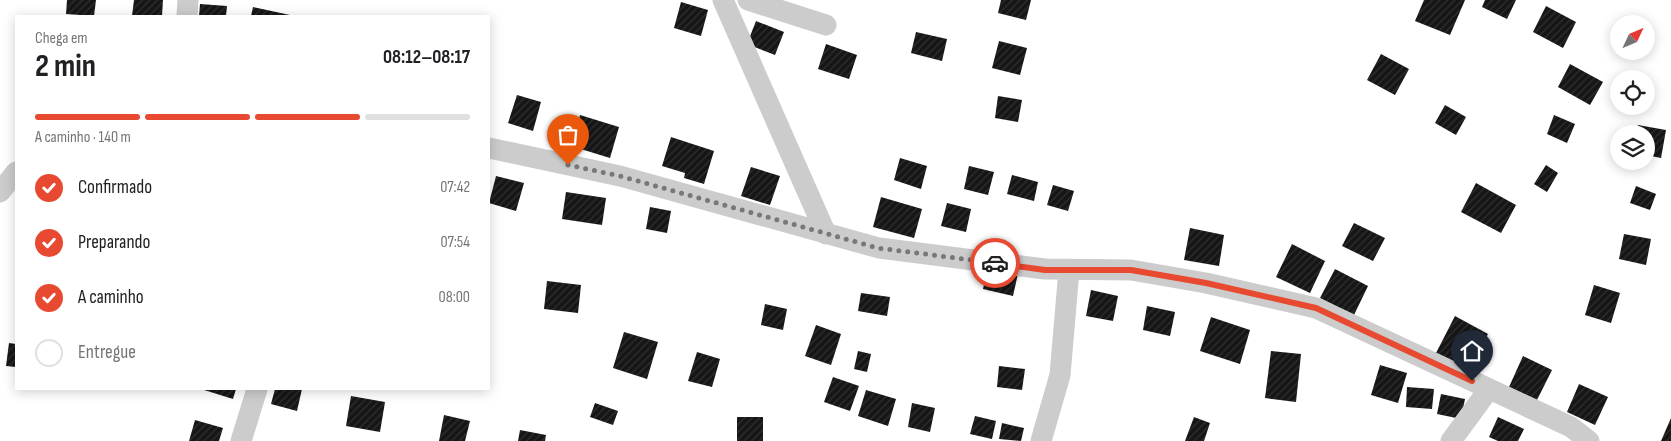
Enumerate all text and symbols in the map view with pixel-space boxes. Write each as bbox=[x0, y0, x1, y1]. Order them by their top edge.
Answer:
north arrow bbox=[1610, 15, 1655, 60]
map controls bbox=[1610, 15, 1655, 170]
text: Chega em bbox=[35, 29, 88, 48]
text: 08:12–08:17 bbox=[383, 46, 470, 69]
text: 2 min bbox=[35, 47, 96, 86]
button: locate bbox=[1610, 70, 1655, 115]
pin bbox=[547, 114, 589, 165]
icon: bag bbox=[554, 121, 582, 149]
button: layers bbox=[1610, 125, 1655, 170]
text: A caminho · 140 m bbox=[35, 128, 131, 147]
icon: check bbox=[35, 174, 63, 202]
text: Confirmado bbox=[78, 176, 152, 199]
text: 07:42 bbox=[440, 178, 470, 197]
icon: check bbox=[35, 229, 63, 257]
text: Preparando bbox=[78, 231, 150, 254]
text: 07:54 bbox=[440, 233, 470, 252]
courier bbox=[970, 238, 1020, 288]
icon: car bbox=[981, 249, 1009, 277]
icon: check bbox=[35, 284, 63, 312]
text: A caminho bbox=[78, 286, 144, 309]
text: 08:00 bbox=[439, 288, 470, 307]
pin bbox=[1451, 330, 1493, 381]
icon: home bbox=[1458, 337, 1486, 365]
text: Entregue bbox=[78, 341, 136, 364]

